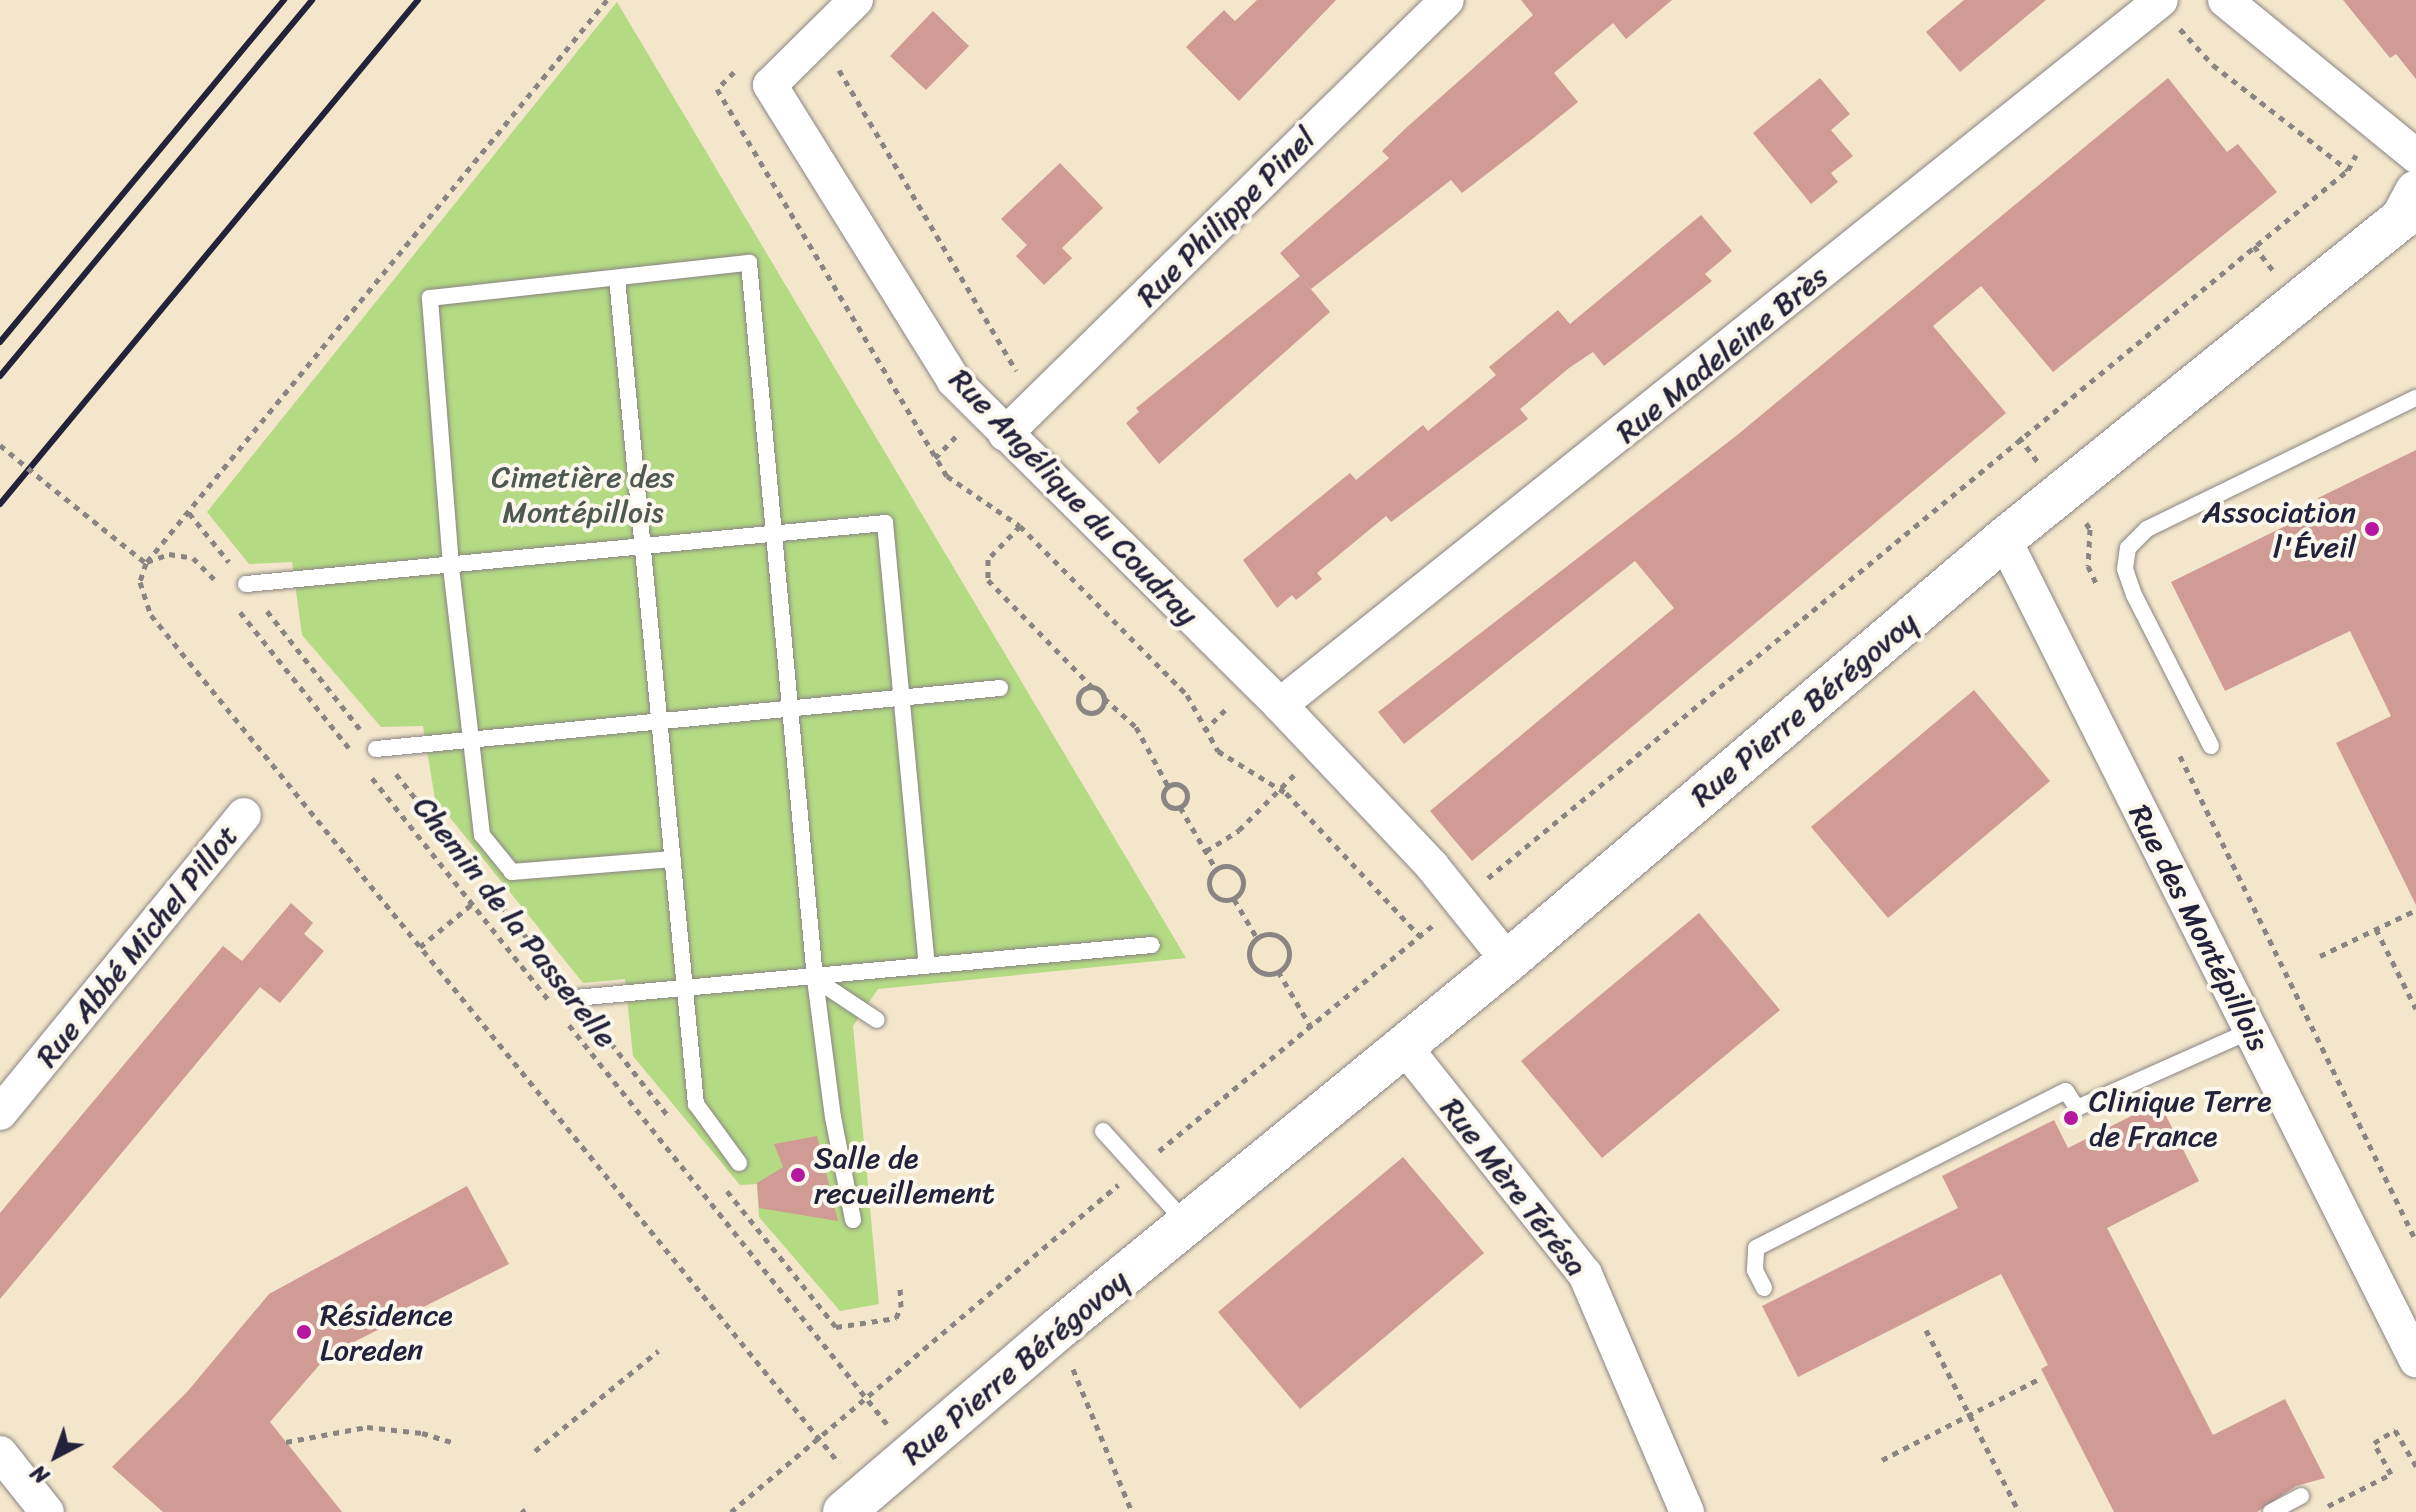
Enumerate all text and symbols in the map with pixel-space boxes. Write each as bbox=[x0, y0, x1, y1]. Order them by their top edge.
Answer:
street label: Rue Philippe Pinel bbox=[1129, 120, 1323, 314]
street label: Rue Madeleine Brès bbox=[1610, 258, 1834, 450]
street label: Rue Angélique du Coudray bbox=[942, 361, 1206, 633]
park label: Cimetière des Montépillois bbox=[492, 459, 674, 530]
place label: Association l'Éveil bbox=[2202, 494, 2356, 564]
marker: Association l'Éveil bbox=[2363, 520, 2381, 538]
street label: Rue Pierre Bérégovoy bbox=[1684, 604, 1924, 814]
street label: Chemin de la Passerelle bbox=[405, 788, 625, 1056]
street label: Rue des Montépillois bbox=[2121, 799, 2277, 1057]
street label: Rue Abbé Michel Pillot bbox=[29, 818, 245, 1074]
place label: Clinique Terre de France bbox=[2089, 1083, 2272, 1154]
street label: Rue Mère Térésa bbox=[1432, 1090, 1596, 1284]
marker: Clinique Terre de France bbox=[2060, 1107, 2082, 1129]
place label: Salle de recueillement bbox=[814, 1140, 995, 1210]
marker: Salle de recueillement bbox=[789, 1166, 807, 1184]
street label: Rue Pierre Bérégovoy bbox=[895, 1262, 1135, 1472]
place label: Résidence Loreden bbox=[320, 1297, 453, 1368]
marker: Résidence Loreden bbox=[295, 1323, 313, 1341]
north arrow bbox=[16, 1416, 96, 1496]
text: N bbox=[21, 1455, 58, 1494]

